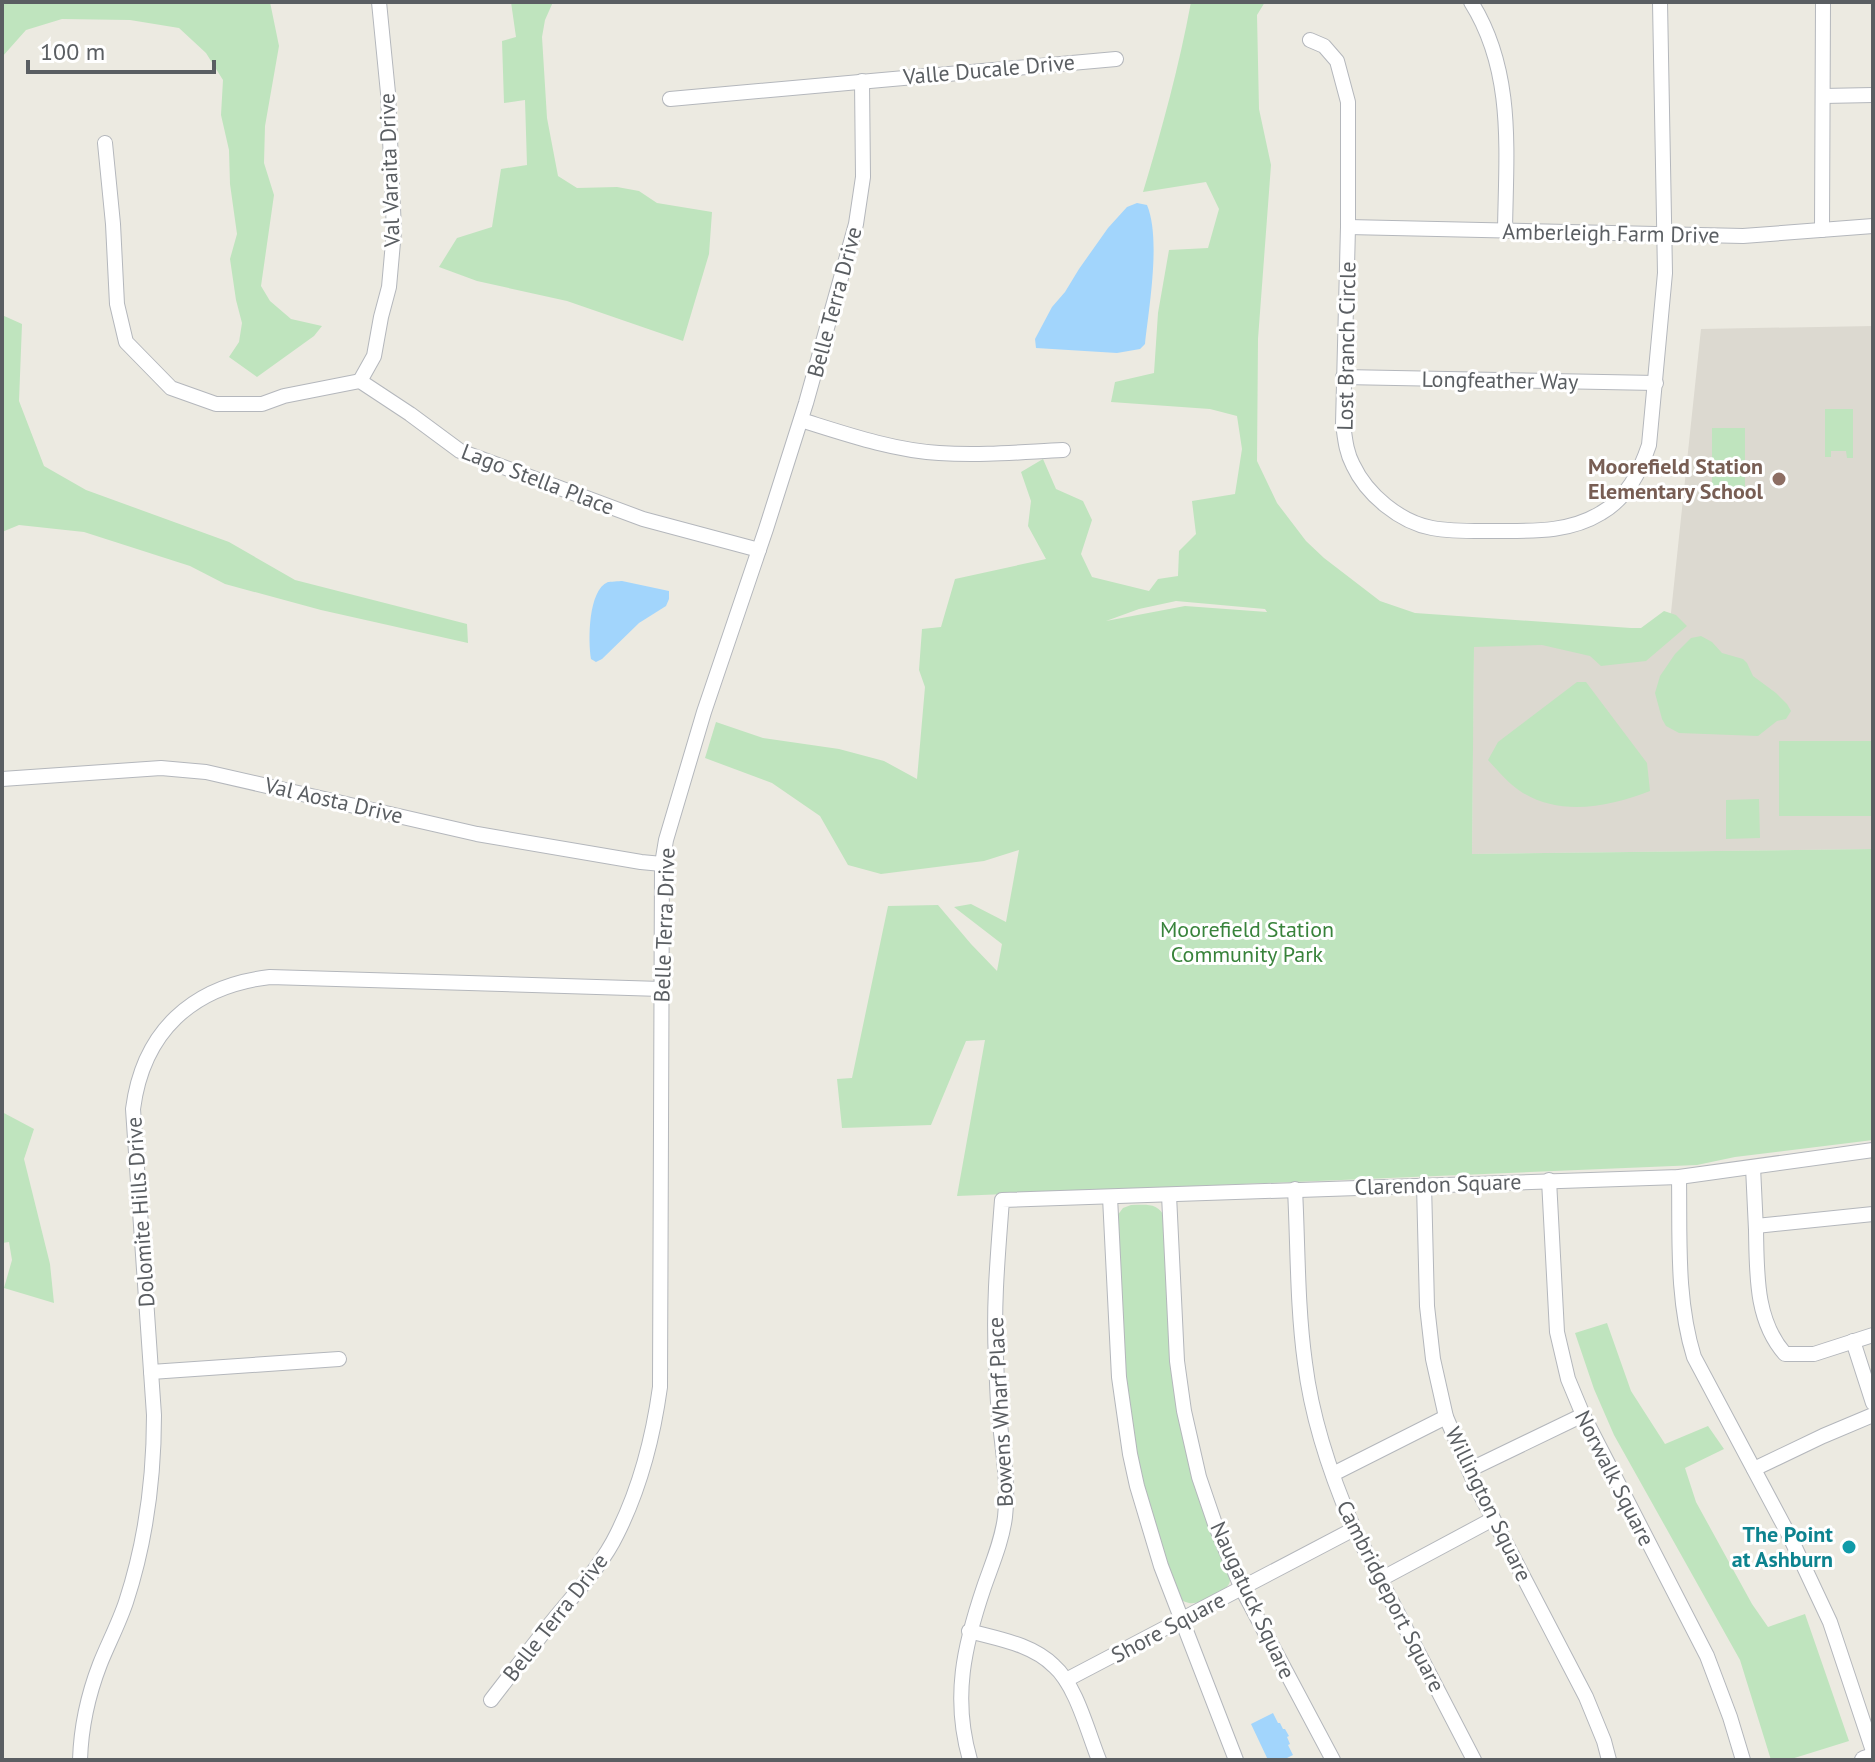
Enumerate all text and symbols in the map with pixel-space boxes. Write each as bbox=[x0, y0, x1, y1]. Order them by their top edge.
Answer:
scale bar bbox=[28, 24, 214, 74]
text: 100 m bbox=[40, 36, 105, 67]
street label: Valle Ducale Drive bbox=[901, 48, 1076, 91]
street label: Val Varaita Drive bbox=[372, 93, 406, 248]
street label: Amberleigh Farm Drive bbox=[1502, 217, 1720, 249]
street label: Belle Terra Drive bbox=[800, 224, 868, 380]
street label: Lost Branch Circle bbox=[1331, 261, 1361, 431]
street label: Longfeather Way bbox=[1421, 365, 1579, 395]
street label: Lago Stella Place bbox=[458, 437, 618, 521]
place label: Moorefield Station Elementary School bbox=[1588, 452, 1764, 505]
marker: Moorefield Station Elementary School bbox=[1770, 470, 1788, 488]
street label: Val Aosta Drive bbox=[261, 770, 406, 830]
street label: Belle Terra Drive bbox=[647, 847, 681, 1003]
park label: Moorefield Station Community Park bbox=[1160, 915, 1334, 968]
street label: Dolomite Hills Drive bbox=[119, 1116, 161, 1308]
street label: Clarendon Square bbox=[1354, 1167, 1522, 1201]
street label: Bowens Wharf Place bbox=[981, 1316, 1019, 1508]
street label: Norwalk Square bbox=[1569, 1406, 1661, 1550]
street label: Willington Square bbox=[1439, 1422, 1539, 1586]
street label: Cambridgeport Square bbox=[1331, 1496, 1451, 1696]
street label: Naugatuck Square bbox=[1204, 1517, 1302, 1683]
place label: The Point at Ashburn bbox=[1732, 1520, 1833, 1573]
marker: The Point at Ashburn bbox=[1840, 1538, 1858, 1556]
street label: Belle Terra Drive bbox=[496, 1547, 614, 1687]
street label: Shore Square bbox=[1106, 1585, 1230, 1669]

